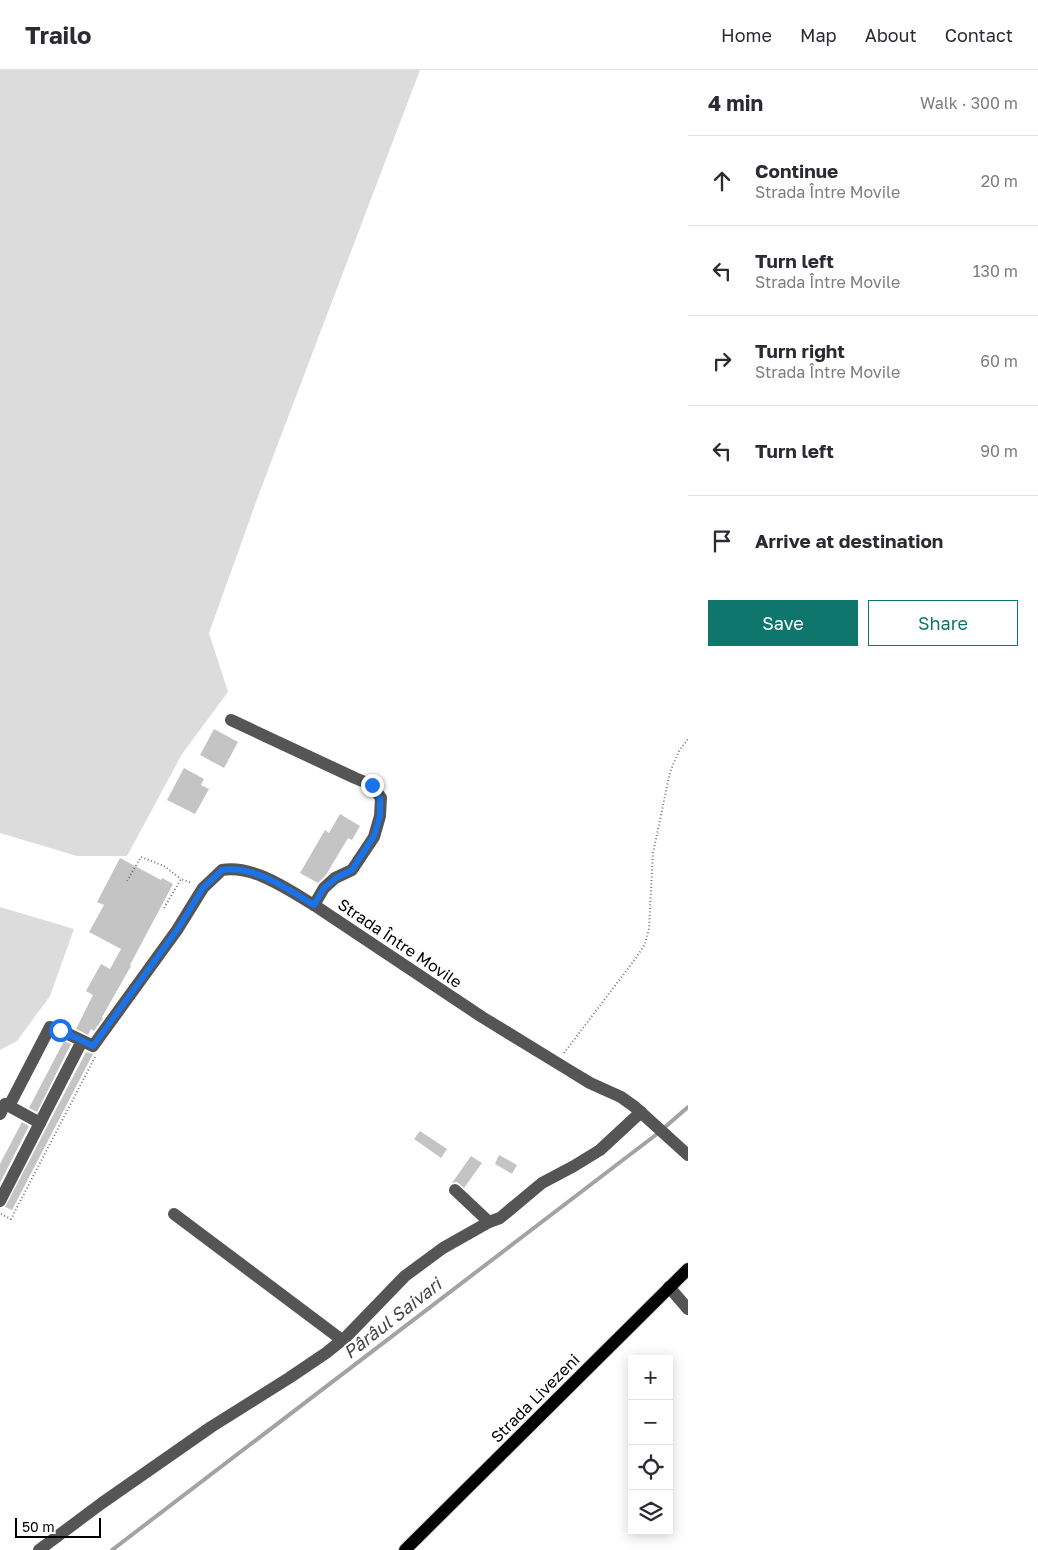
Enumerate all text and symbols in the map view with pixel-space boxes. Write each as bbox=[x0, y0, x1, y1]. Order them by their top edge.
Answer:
text: Trailo bbox=[25, 20, 91, 49]
text: Home bbox=[721, 24, 772, 46]
text: Map bbox=[800, 24, 837, 46]
text: About bbox=[865, 24, 917, 46]
text: Contact bbox=[945, 24, 1013, 46]
text: 4 min bbox=[708, 90, 763, 116]
text: Walk · 300 m bbox=[920, 93, 1018, 113]
text: Continue bbox=[755, 159, 838, 182]
icon: ahead bbox=[708, 167, 736, 195]
text: 20 m bbox=[981, 171, 1018, 191]
text: Strada Între Movile bbox=[755, 182, 900, 202]
text: Turn left bbox=[755, 249, 834, 272]
icon: left bbox=[708, 257, 736, 285]
text: 130 m bbox=[973, 261, 1018, 281]
text: Strada Între Movile bbox=[755, 272, 900, 292]
text: Turn right bbox=[755, 339, 845, 362]
icon: right bbox=[708, 347, 736, 375]
text: 60 m bbox=[980, 351, 1018, 371]
text: Strada Între Movile bbox=[755, 362, 900, 382]
icon: left bbox=[708, 437, 736, 465]
text: Turn left bbox=[755, 439, 834, 462]
text: 90 m bbox=[980, 441, 1018, 461]
icon: arrive bbox=[708, 527, 736, 555]
text: Arrive at destination bbox=[755, 529, 943, 552]
button: Save bbox=[708, 600, 858, 646]
button: Share bbox=[868, 600, 1018, 646]
route end bbox=[361, 774, 384, 797]
street label: Strada Între Movile bbox=[334, 894, 466, 992]
route start bbox=[49, 1019, 72, 1042]
water label: Pârâul Saivari bbox=[339, 1272, 447, 1363]
street label: Strada Livezeni bbox=[486, 1349, 584, 1447]
map controls bbox=[628, 1355, 673, 1535]
button: + bbox=[628, 1355, 673, 1400]
button: − bbox=[628, 1400, 673, 1445]
button: locate bbox=[628, 1445, 673, 1490]
button: layers bbox=[628, 1490, 673, 1535]
scale bar bbox=[15, 1515, 101, 1538]
text: 50 m bbox=[22, 1518, 55, 1535]

